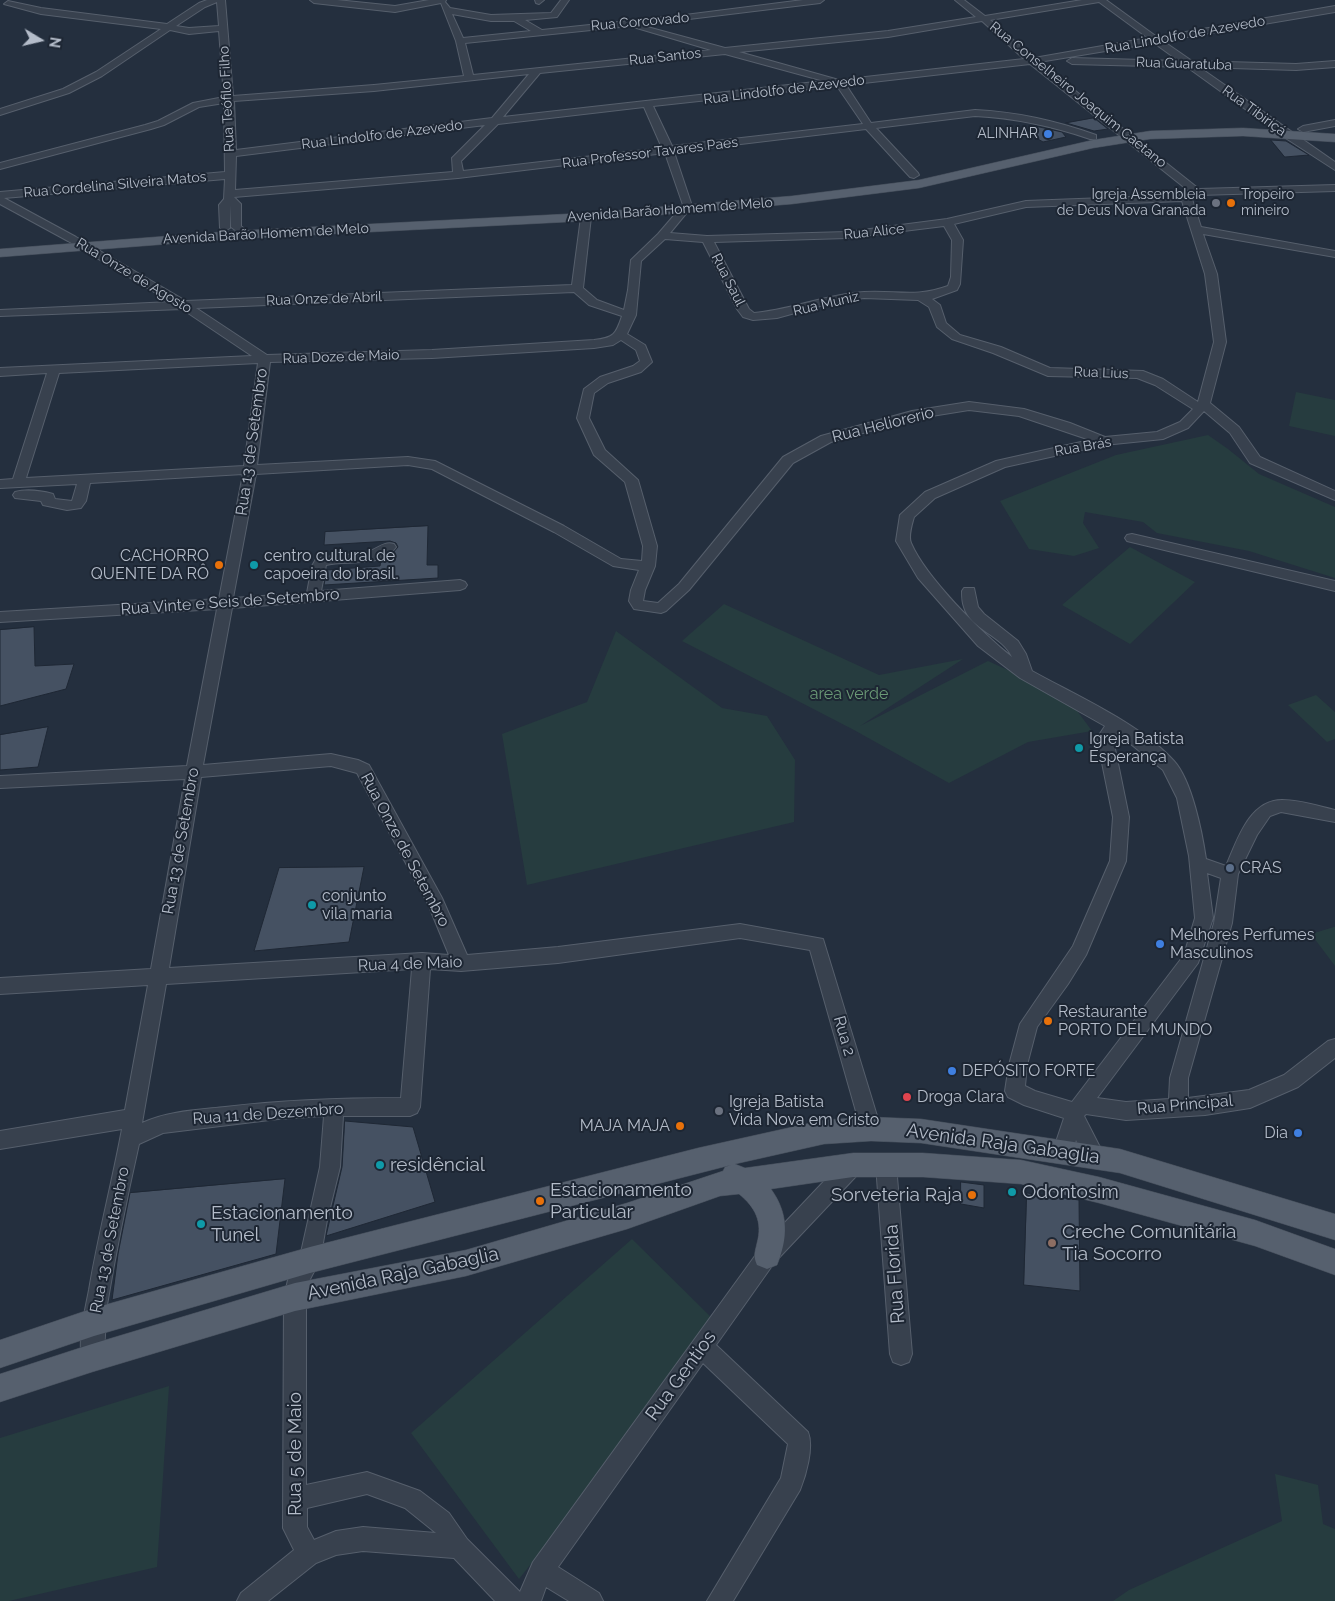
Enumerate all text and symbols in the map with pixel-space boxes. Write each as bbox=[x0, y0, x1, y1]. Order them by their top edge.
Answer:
street label: Rua Corcovado bbox=[590, 9, 690, 35]
street label: Rua Lindolfo de Azevedo bbox=[1104, 13, 1266, 57]
north arrow bbox=[15, 15, 65, 65]
street label: Rua Conselheiro Joaquim Caetano bbox=[986, 18, 1170, 172]
text: N bbox=[46, 36, 64, 49]
street label: Rua Teófilo Filho bbox=[216, 45, 238, 153]
street label: Rua Santos bbox=[628, 45, 702, 69]
street label: Rua Guaratuba bbox=[1136, 54, 1232, 74]
street label: Rua Lindolfo de Azevedo bbox=[702, 72, 866, 108]
street label: Rua Tibiriçá bbox=[1219, 82, 1289, 140]
street label: Rua Lindolfo de Azevedo bbox=[300, 117, 464, 153]
place label: ALINHAR bbox=[977, 126, 1038, 142]
marker: ALINHAR bbox=[1042, 128, 1054, 140]
street label: Rua Professor Tavares Paes bbox=[561, 134, 739, 172]
street label: Rua Cordelina Silveira Matos bbox=[23, 169, 207, 201]
place label: Igreja Assembleia de Deus Nova Granada bbox=[1057, 187, 1206, 220]
place label: Tropeiro mineiro bbox=[1241, 187, 1294, 220]
street label: Avenida Barão Homem de Melo bbox=[567, 194, 773, 226]
marker: Igreja Assembleia de Deus Nova Granada bbox=[1210, 197, 1222, 209]
marker: Tropeiro mineiro bbox=[1225, 197, 1237, 209]
street label: Avenida Barão Homem de Melo bbox=[163, 220, 369, 248]
street label: Rua Alice bbox=[843, 220, 905, 244]
street label: Rua Onze de Agosto bbox=[73, 235, 195, 317]
street label: Rua Saul bbox=[708, 251, 748, 309]
street label: Rua Muniz bbox=[791, 288, 861, 320]
street label: Rua Onze de Abril bbox=[266, 289, 382, 309]
street label: Rua Doze de Maio bbox=[282, 347, 400, 367]
street label: Rua Lius bbox=[1073, 364, 1129, 382]
street label: Rua 13 de Setembro bbox=[232, 367, 272, 517]
street label: Rua Heliorerio bbox=[830, 403, 936, 447]
street label: Rua Brás bbox=[1053, 434, 1113, 460]
place label: CACHORRO QUENTE DA RÔ bbox=[91, 546, 209, 584]
place label: centro cultural de capoeira do brasil. bbox=[264, 546, 398, 584]
marker: CACHORRO QUENTE DA RÔ bbox=[213, 559, 225, 571]
marker: centro cultural de capoeira do brasil. bbox=[248, 559, 260, 571]
street label: Rua Vinte e Seis de Setembro bbox=[120, 585, 340, 619]
park label: area verde bbox=[810, 684, 888, 704]
place label: Igreja Batista Esperança bbox=[1089, 729, 1184, 767]
marker: Igreja Batista Esperança bbox=[1073, 742, 1085, 754]
street label: Rua 13 de Setembro bbox=[159, 766, 203, 916]
street label: Rua Onze de Setembro bbox=[356, 770, 454, 930]
place label: CRAS bbox=[1240, 858, 1282, 878]
marker: CRAS bbox=[1224, 862, 1236, 874]
place label: conjunto vila maria bbox=[322, 886, 392, 924]
marker: conjunto vila maria bbox=[306, 899, 318, 911]
place label: Melhores Perfumes Masculinos bbox=[1170, 925, 1314, 963]
marker: Melhores Perfumes Masculinos bbox=[1154, 938, 1166, 950]
street label: Rua 4 de Maio bbox=[357, 953, 463, 975]
place label: Restaurante PORTO DEL MUNDO bbox=[1058, 1002, 1212, 1040]
street label: Rua 2 bbox=[829, 1014, 859, 1058]
marker: Restaurante PORTO DEL MUNDO bbox=[1042, 1015, 1054, 1027]
place label: DEPÓSITO FORTE bbox=[962, 1061, 1095, 1081]
marker: DEPÓSITO FORTE bbox=[946, 1065, 958, 1077]
place label: Droga Clara bbox=[917, 1087, 1004, 1107]
marker: Droga Clara bbox=[901, 1091, 913, 1103]
street label: Rua Principal bbox=[1136, 1091, 1234, 1119]
place label: Igreja Batista Vida Nova em Cristo bbox=[729, 1092, 879, 1130]
street label: Rua 11 de Dezembro bbox=[192, 1099, 344, 1129]
marker: Igreja Batista Vida Nova em Cristo bbox=[713, 1105, 725, 1117]
place label: MAJA MAJA bbox=[580, 1116, 670, 1136]
street label: Avenida Raja Gabaglia bbox=[905, 1119, 1101, 1169]
marker: MAJA MAJA bbox=[674, 1120, 686, 1132]
place label: Dia bbox=[1264, 1123, 1288, 1143]
marker: Dia bbox=[1292, 1127, 1304, 1139]
place label: residêncial bbox=[390, 1154, 485, 1176]
marker: residêncial bbox=[374, 1159, 386, 1171]
street label: Rua 13 de Setembro bbox=[86, 1165, 134, 1315]
place label: Estacionamento Particular bbox=[550, 1179, 692, 1223]
place label: Odontosim bbox=[1022, 1181, 1119, 1203]
place label: Sorveteria Raja bbox=[831, 1184, 962, 1206]
marker: Odontosim bbox=[1006, 1186, 1018, 1198]
marker: Sorveteria Raja bbox=[966, 1189, 978, 1201]
marker: Estacionamento Particular bbox=[534, 1195, 546, 1207]
place label: Estacionamento Tunel bbox=[211, 1202, 353, 1246]
marker: Estacionamento Tunel bbox=[195, 1218, 207, 1230]
place label: Creche Comunitária Tia Socorro bbox=[1062, 1221, 1236, 1265]
street label: Rua Florida bbox=[880, 1224, 910, 1324]
marker: Creche Comunitária Tia Socorro bbox=[1046, 1237, 1058, 1249]
street label: Avenida Raja Gabaglia bbox=[305, 1243, 501, 1305]
street label: Rua Gentios bbox=[641, 1327, 721, 1425]
street label: Rua 5 de Maio bbox=[284, 1392, 306, 1516]

